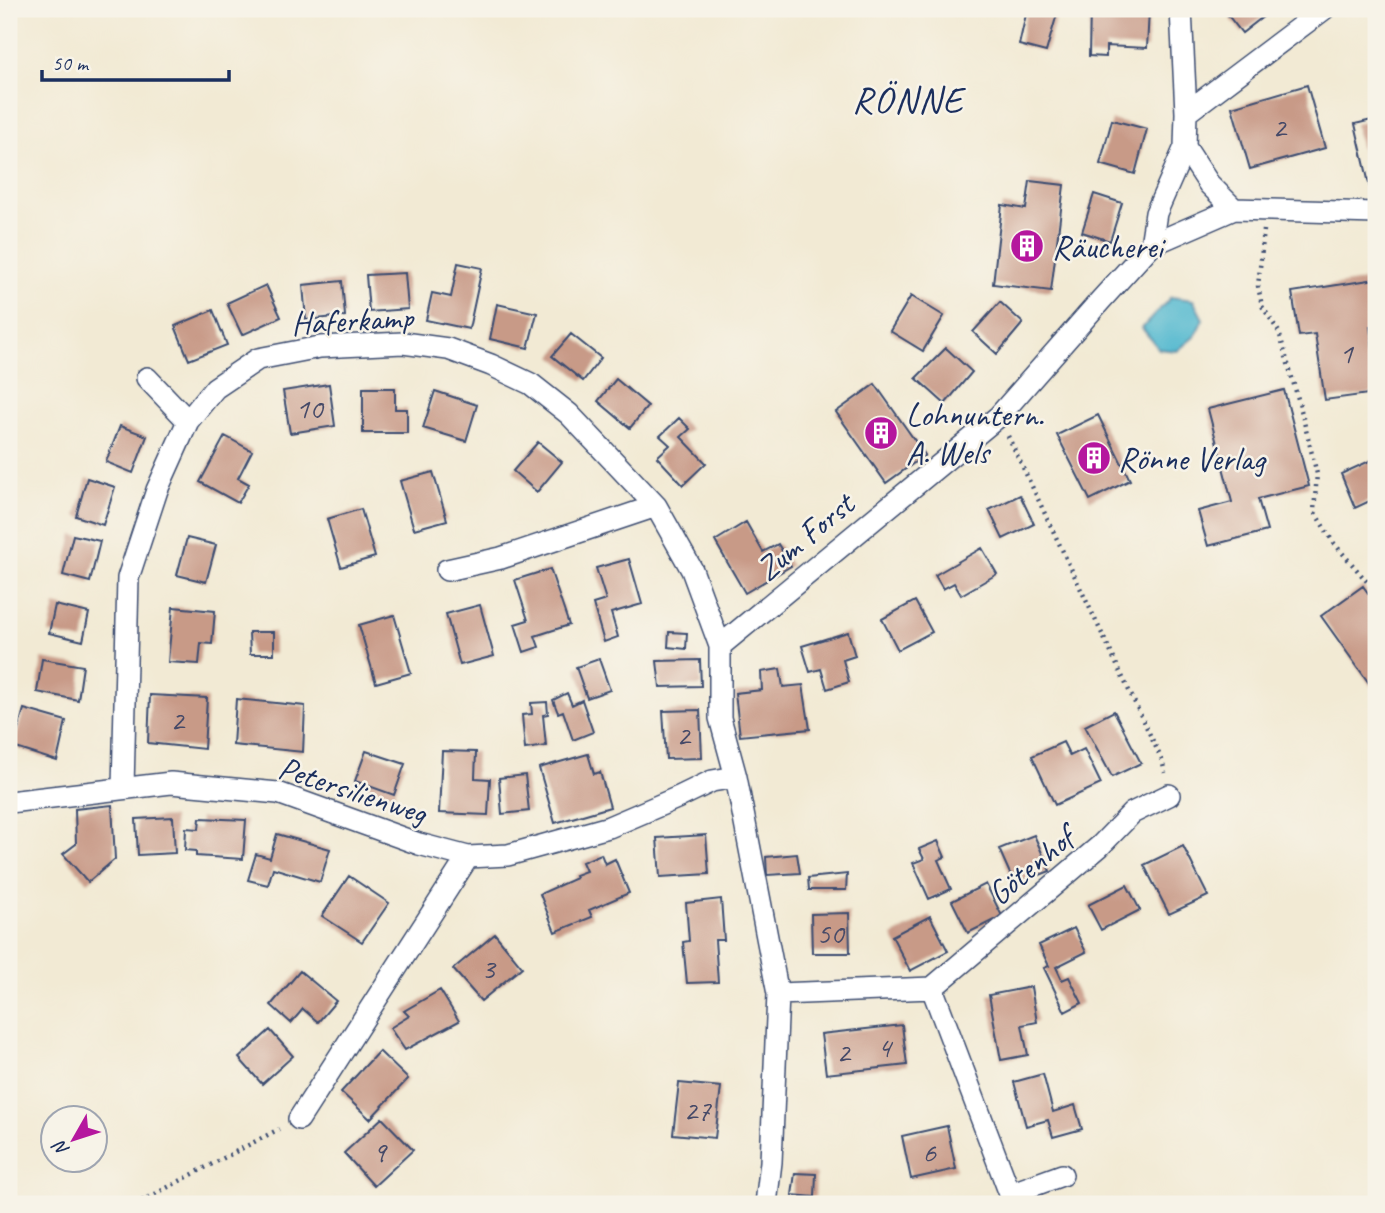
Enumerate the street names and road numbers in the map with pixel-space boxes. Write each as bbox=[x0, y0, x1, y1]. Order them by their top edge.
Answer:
street label: Haferkamp bbox=[290, 296, 416, 344]
street label: Zum Forst bbox=[747, 482, 865, 590]
street label: Petersilienweg bbox=[273, 746, 433, 834]
street label: Götenhof bbox=[979, 813, 1088, 914]

